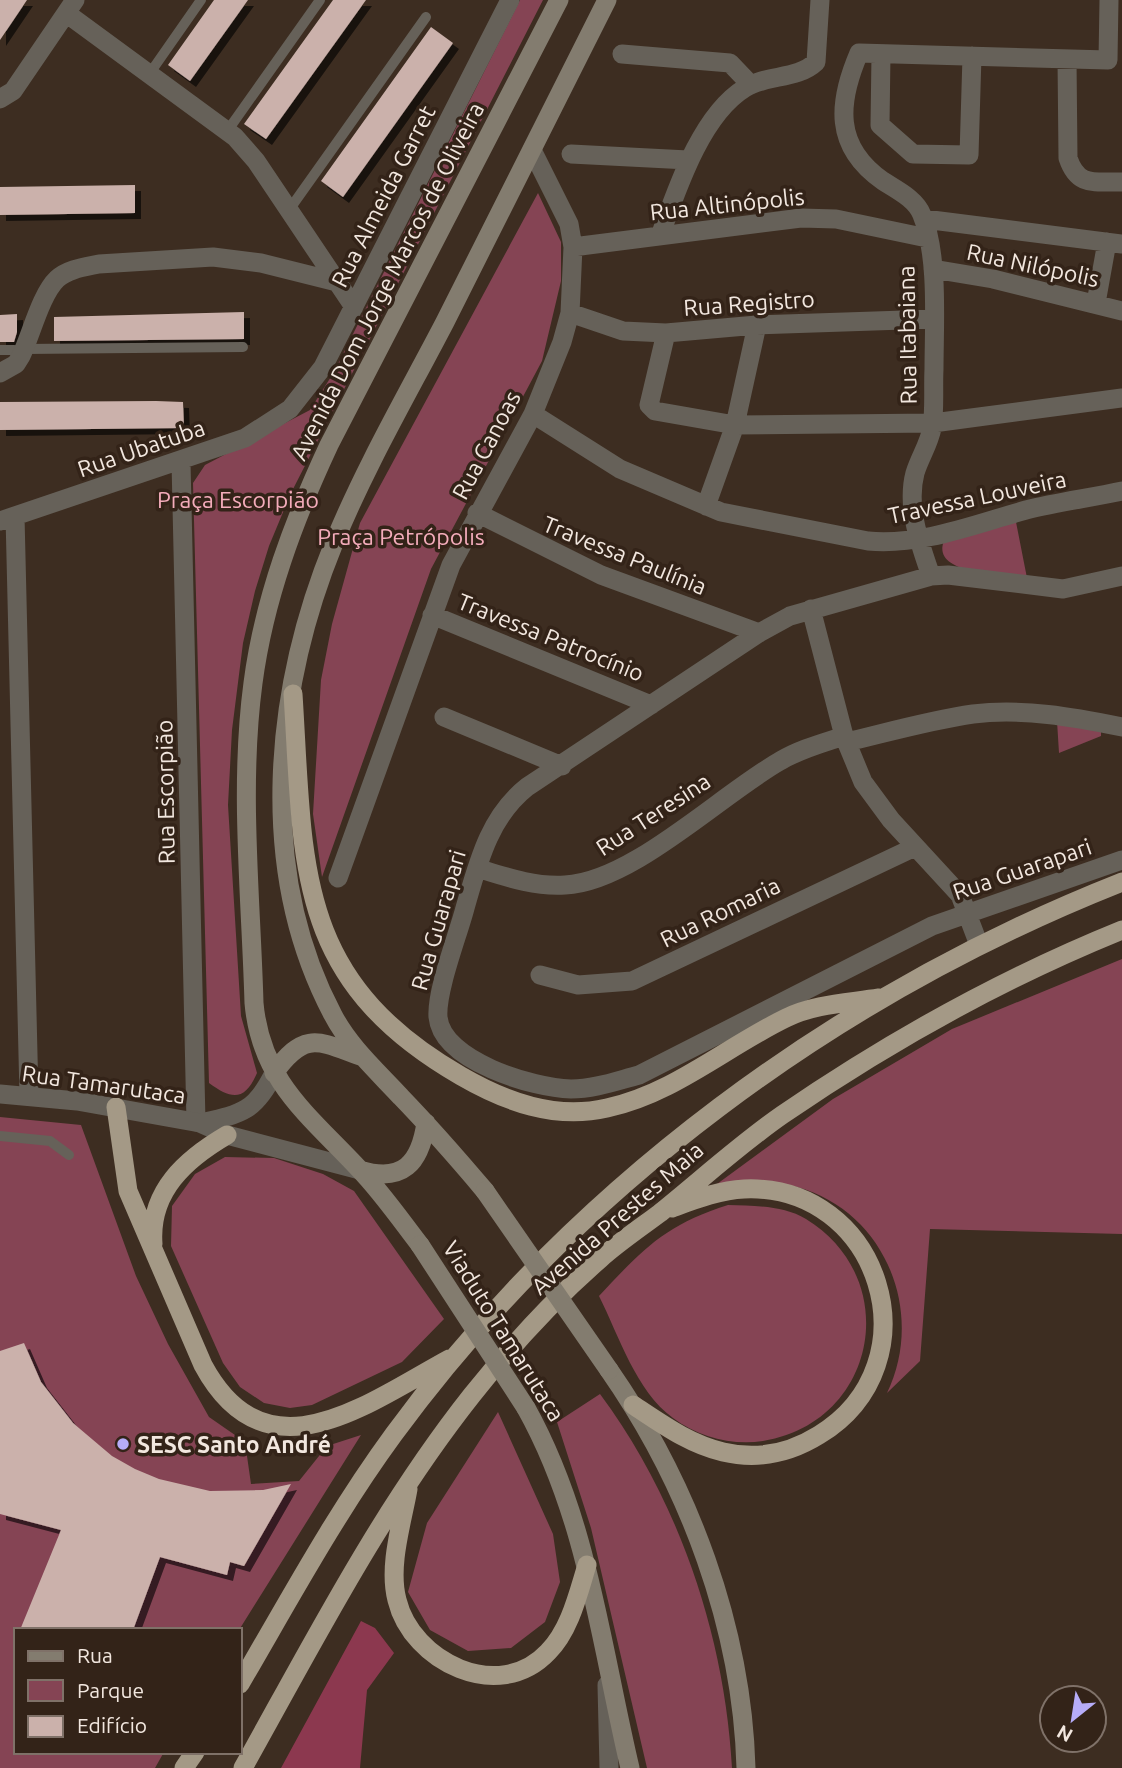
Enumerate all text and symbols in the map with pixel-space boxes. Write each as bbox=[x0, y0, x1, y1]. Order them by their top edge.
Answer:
street label: Avenida Dom Jorge Marcos de Oliveira bbox=[286, 98, 488, 464]
street label: Rua Almeida Garret bbox=[326, 101, 440, 291]
street label: Rua Altinópolis bbox=[648, 183, 806, 225]
street label: Rua Nilópolis bbox=[965, 239, 1101, 291]
street label: Rua Itabaiana bbox=[893, 265, 921, 405]
street label: Rua Registro bbox=[683, 286, 815, 320]
street label: Rua Canoas bbox=[447, 387, 525, 503]
street label: Rua Ubatuba bbox=[74, 415, 208, 481]
street label: Travessa Louveira bbox=[886, 466, 1068, 528]
park label: Praça Escorpião bbox=[157, 487, 319, 512]
street label: Travessa Paulínia bbox=[540, 511, 710, 599]
park label: Praça Petrópolis bbox=[317, 524, 485, 549]
street label: Travessa Patrocínio bbox=[454, 588, 648, 686]
street label: Rua Escorpião bbox=[151, 720, 179, 864]
street label: Rua Teresina bbox=[591, 768, 715, 860]
street label: Rua Guarapari bbox=[949, 834, 1095, 904]
street label: Rua Guarapari bbox=[406, 847, 470, 993]
street label: Rua Romaria bbox=[656, 872, 784, 952]
street label: Rua Tamarutaca bbox=[21, 1060, 187, 1108]
street label: Avenida Prestes Maia bbox=[526, 1137, 708, 1299]
street label: Viaduto Tamarutaca bbox=[438, 1236, 570, 1426]
place label: SESC Santo André bbox=[137, 1432, 331, 1457]
marker: SESC Santo André bbox=[115, 1436, 131, 1452]
legend bbox=[14, 1628, 242, 1754]
text: Rua bbox=[77, 1643, 113, 1667]
text: Parque bbox=[77, 1678, 144, 1702]
north arrow bbox=[1038, 1684, 1108, 1754]
text: Edifício bbox=[77, 1713, 147, 1737]
text: N bbox=[1053, 1721, 1076, 1747]

